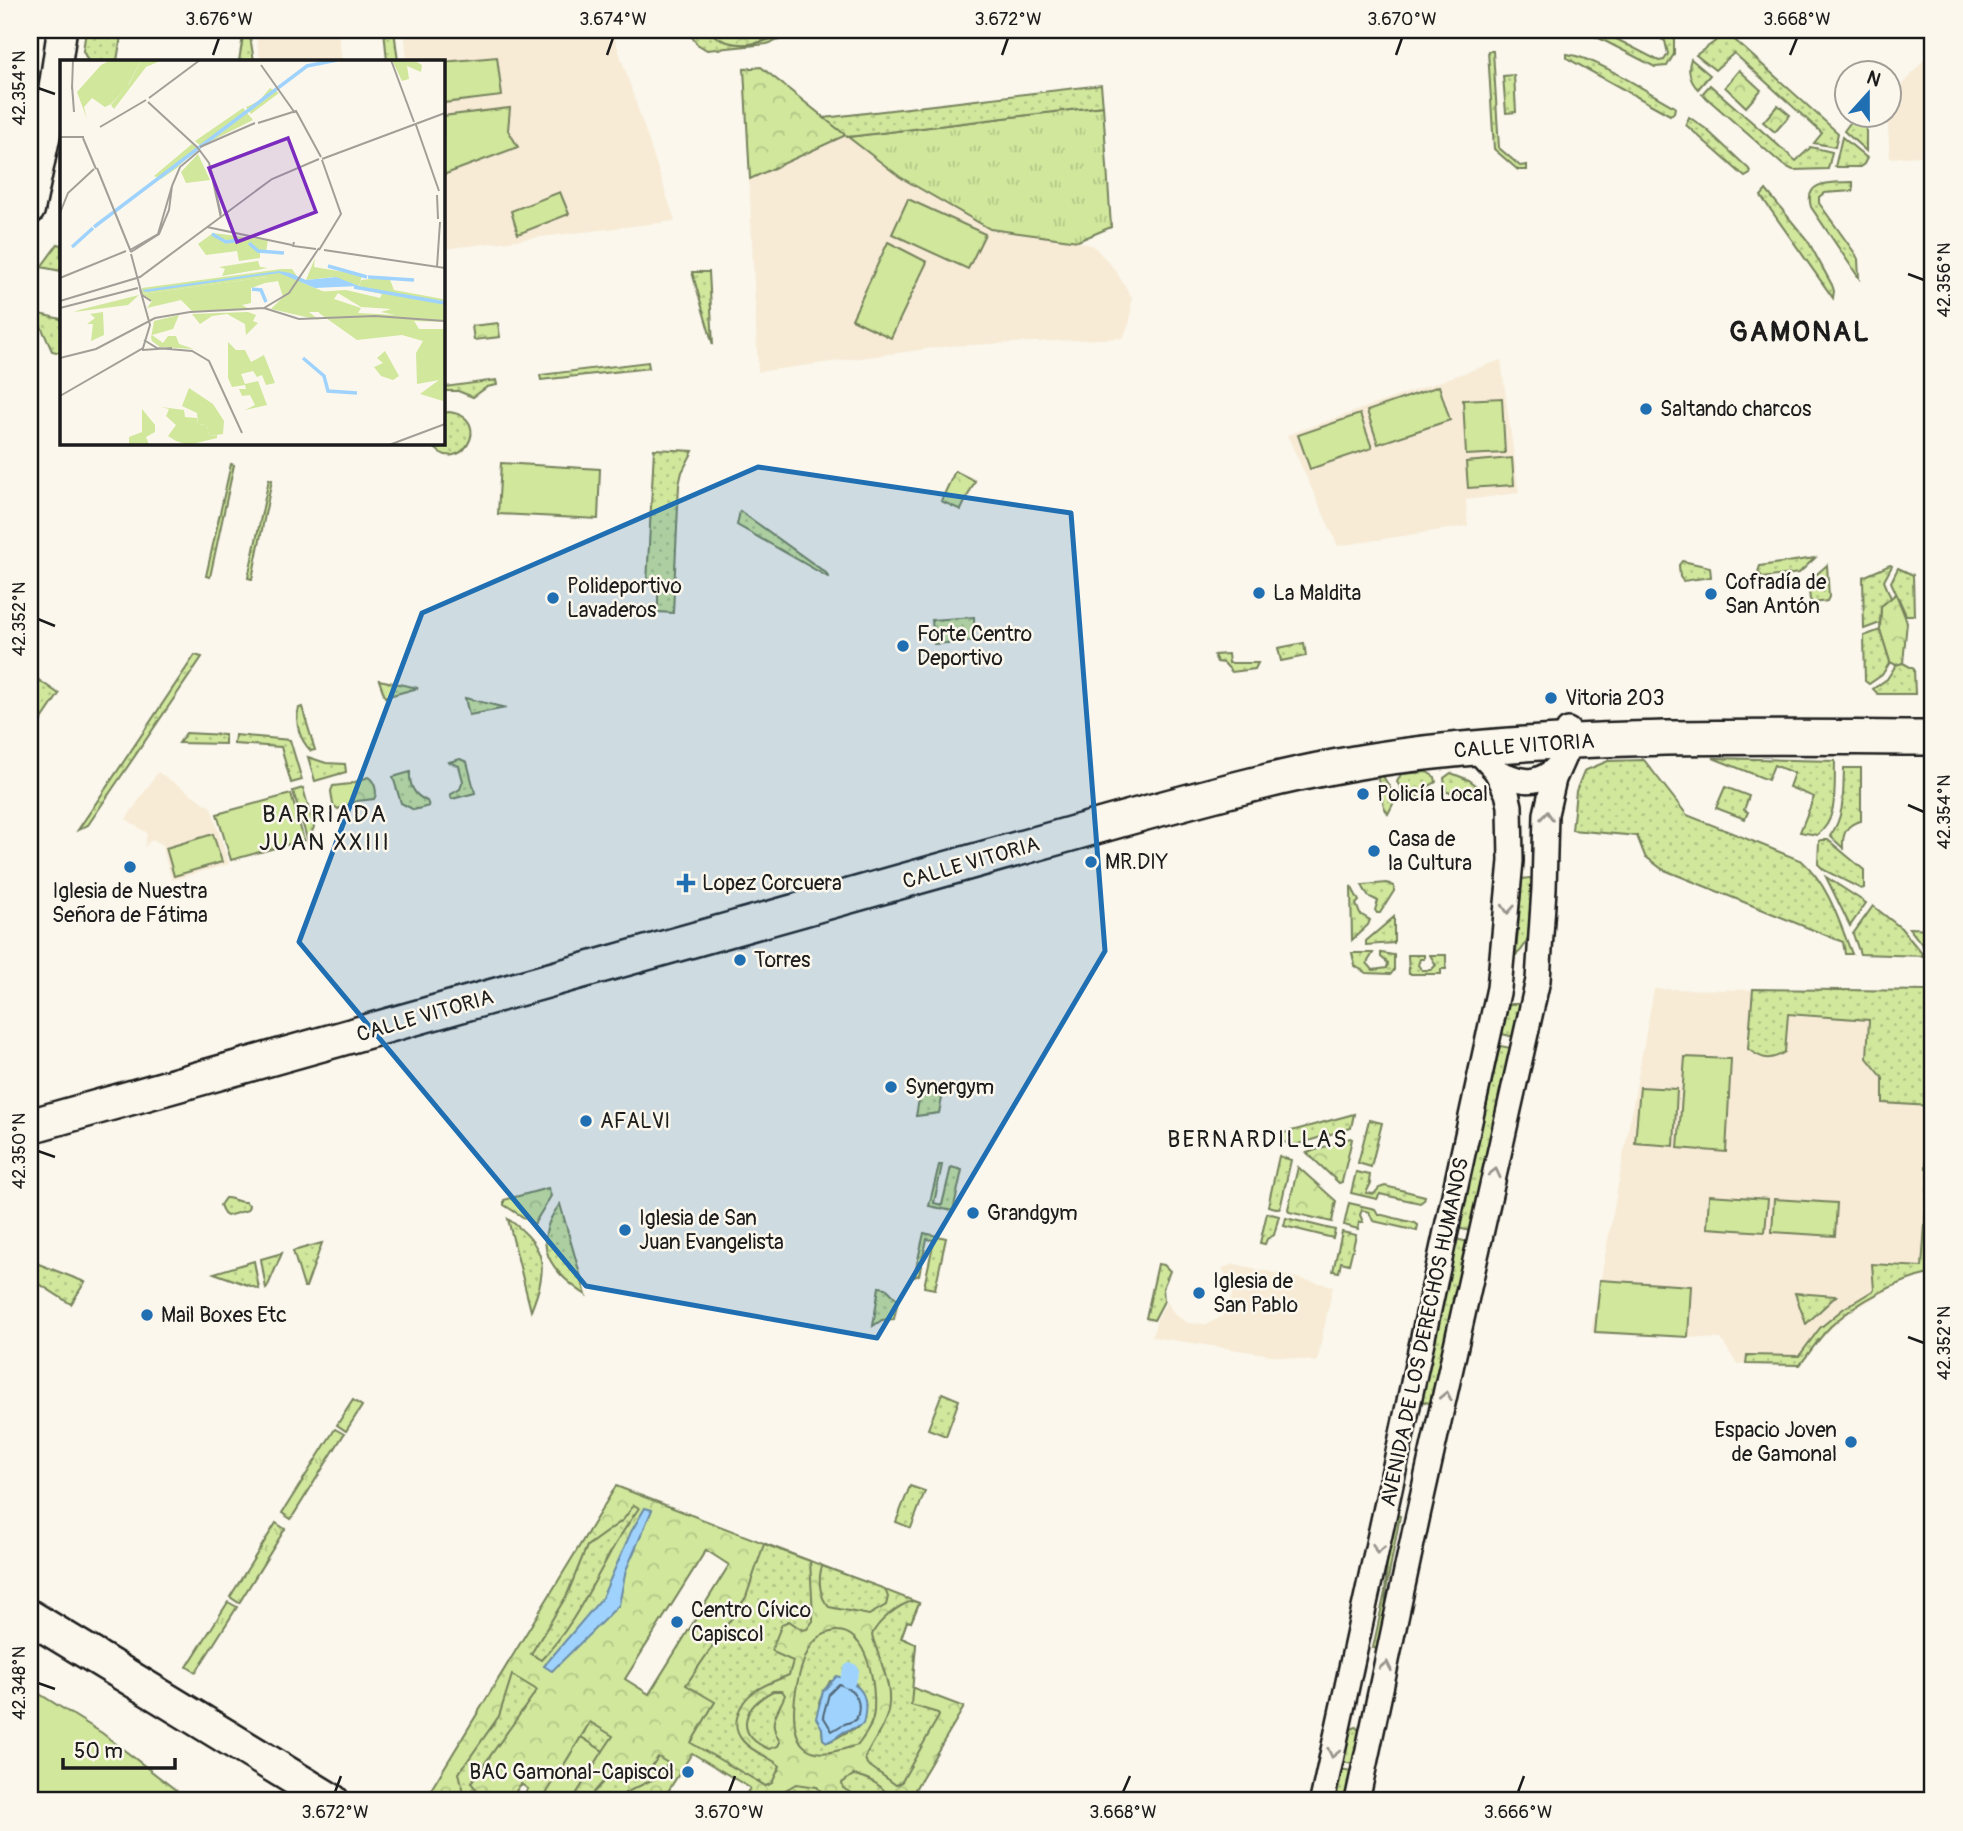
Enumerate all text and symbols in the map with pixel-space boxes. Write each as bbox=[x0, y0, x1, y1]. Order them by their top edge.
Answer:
text: 3.676°W bbox=[185, 8, 253, 31]
text: 3.674°W bbox=[579, 8, 647, 31]
text: 3.672°W bbox=[974, 8, 1042, 31]
text: 3.670°W bbox=[1367, 8, 1437, 31]
text: 3.668°W bbox=[1763, 8, 1831, 31]
text: 42.354°N bbox=[8, 51, 31, 125]
inset map bbox=[60, 60, 444, 444]
north arrow bbox=[1834, 60, 1904, 130]
text: N bbox=[1863, 66, 1884, 93]
text: 42.356°N bbox=[1933, 243, 1956, 317]
district label: GAMONAL bbox=[1729, 315, 1871, 350]
place label: Saltando charcos bbox=[1660, 396, 1812, 423]
marker: Saltando charcos bbox=[1638, 401, 1654, 417]
place label: Cofradía de San Antón bbox=[1725, 569, 1827, 620]
place label: Polideportivo Lavaderos bbox=[567, 573, 682, 624]
place label: La Maldita bbox=[1273, 580, 1361, 607]
text: 42.352°N bbox=[8, 582, 31, 656]
marker: La Maldita bbox=[1251, 585, 1267, 601]
marker: Cofradía de San Antón bbox=[1703, 586, 1719, 602]
marker: Polideportivo Lavaderos bbox=[545, 590, 561, 606]
place label: Forte Centro Deportivo bbox=[917, 621, 1032, 672]
marker: Forte Centro Deportivo bbox=[895, 638, 911, 654]
place label: Vitoria 203 bbox=[1565, 685, 1664, 712]
marker: Vitoria 203 bbox=[1543, 690, 1559, 706]
street label: CALLE VITORIA bbox=[1453, 728, 1595, 764]
text: 42.354°N bbox=[1933, 775, 1956, 849]
place label: Policía Local bbox=[1377, 781, 1488, 808]
marker: Policía Local bbox=[1355, 786, 1371, 802]
district label: BARRIADA JUAN XXIII bbox=[259, 800, 391, 857]
one-way arrow bbox=[1539, 810, 1554, 821]
place label: Casa de la Cultura bbox=[1388, 826, 1472, 877]
street label: CALLE VITORIA bbox=[900, 831, 1042, 895]
marker: Casa de la Cultura bbox=[1366, 843, 1382, 859]
place label: MR.DIY bbox=[1105, 849, 1168, 876]
marker: MR.DIY bbox=[1083, 854, 1099, 870]
marker: Iglesia de Nuestra Señora de Fátima bbox=[122, 859, 138, 875]
place label: Lopez Corcuera bbox=[702, 870, 842, 897]
marker: Lopez Corcuera bbox=[676, 873, 696, 893]
place label: Iglesia de Nuestra Señora de Fátima bbox=[52, 878, 208, 929]
one-way arrow bbox=[1501, 904, 1516, 915]
place label: Torres bbox=[754, 947, 811, 974]
marker: Torres bbox=[732, 952, 748, 968]
street label: CALLE VITORIA bbox=[354, 984, 496, 1048]
place label: Synergym bbox=[905, 1074, 994, 1101]
marker: Synergym bbox=[883, 1079, 899, 1095]
place label: AFALVI bbox=[600, 1108, 670, 1135]
text: 42.350°N bbox=[8, 1113, 31, 1189]
marker: AFALVI bbox=[578, 1113, 594, 1129]
district label: BERNARDILLAS bbox=[1167, 1125, 1349, 1154]
street label: AVENIDA DE LOS DERECHOS HUMANOS bbox=[1375, 1155, 1475, 1509]
one-way arrow bbox=[1487, 1168, 1501, 1180]
place label: Grandgym bbox=[987, 1200, 1078, 1227]
place label: Iglesia de San Juan Evangelista bbox=[639, 1205, 784, 1256]
marker: Grandgym bbox=[965, 1205, 981, 1221]
marker: Iglesia de San Juan Evangelista bbox=[617, 1222, 633, 1238]
place label: Iglesia de San Pablo bbox=[1213, 1268, 1298, 1319]
marker: Iglesia de San Pablo bbox=[1191, 1285, 1207, 1301]
place label: Mail Boxes Etc bbox=[161, 1302, 287, 1329]
text: 42.352°N bbox=[1933, 1306, 1956, 1380]
marker: Mail Boxes Etc bbox=[139, 1307, 155, 1323]
one-way arrow bbox=[1437, 1390, 1452, 1402]
place label: Espacio Joven de Gamonal bbox=[1714, 1417, 1837, 1468]
marker: Espacio Joven de Gamonal bbox=[1843, 1434, 1859, 1450]
one-way arrow bbox=[1372, 1543, 1387, 1555]
place label: Centro Cívico Capiscol bbox=[691, 1597, 811, 1648]
marker: Centro Cívico Capiscol bbox=[669, 1614, 685, 1630]
text: 42.348°N bbox=[8, 1646, 31, 1720]
one-way arrow bbox=[1377, 1660, 1392, 1672]
scale bar bbox=[63, 1726, 175, 1770]
text: 50 m bbox=[74, 1738, 123, 1765]
one-way arrow bbox=[1327, 1747, 1341, 1759]
place label: BAC Gamonal-Capiscol bbox=[469, 1759, 674, 1786]
marker: BAC Gamonal-Capiscol bbox=[680, 1764, 696, 1780]
text: 3.672°W bbox=[301, 1801, 369, 1824]
text: 3.670°W bbox=[694, 1801, 764, 1824]
text: 3.668°W bbox=[1089, 1801, 1157, 1824]
text: 3.666°W bbox=[1484, 1801, 1552, 1824]

